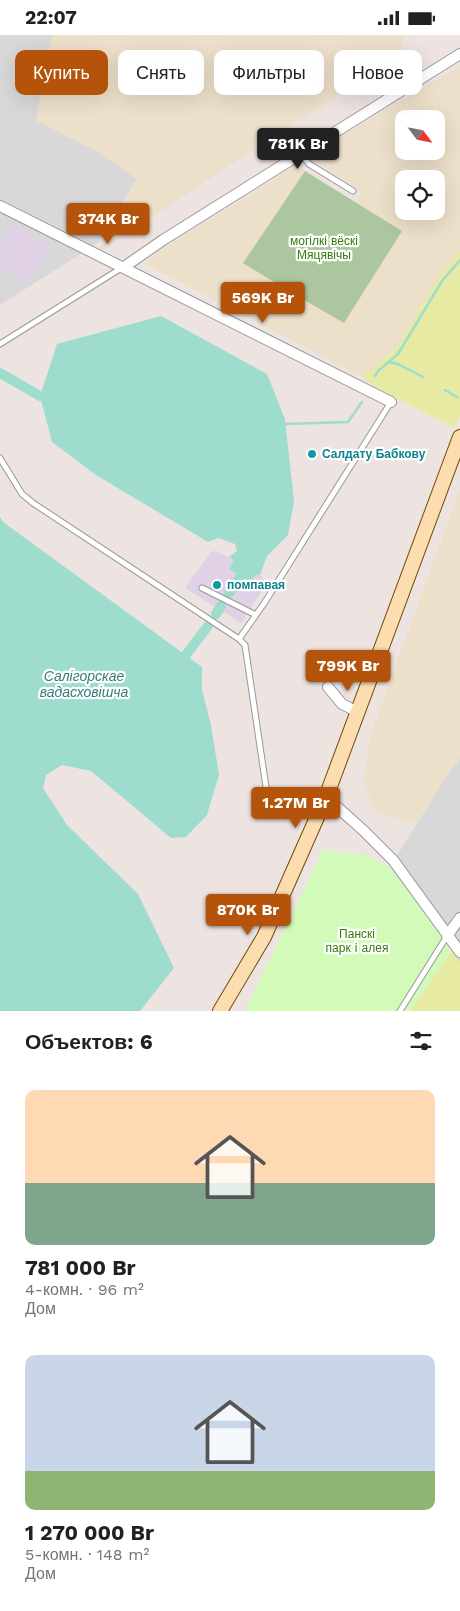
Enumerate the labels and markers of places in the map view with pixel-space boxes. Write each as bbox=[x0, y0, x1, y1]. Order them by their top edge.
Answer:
pin: 781K Br bbox=[252, 127, 344, 170]
pin: 374K Br bbox=[62, 203, 154, 245]
pin: 569K Br bbox=[217, 281, 309, 324]
place label: Салдату Бабкову bbox=[322, 447, 426, 461]
marker: Салдату Бабкову bbox=[306, 448, 318, 460]
place label: помпавая bbox=[227, 578, 285, 592]
marker: помпавая bbox=[211, 579, 223, 591]
pin: 799K Br bbox=[302, 649, 394, 692]
pin: 1.27M Br bbox=[244, 787, 348, 829]
pin: 870K Br bbox=[202, 893, 294, 936]

